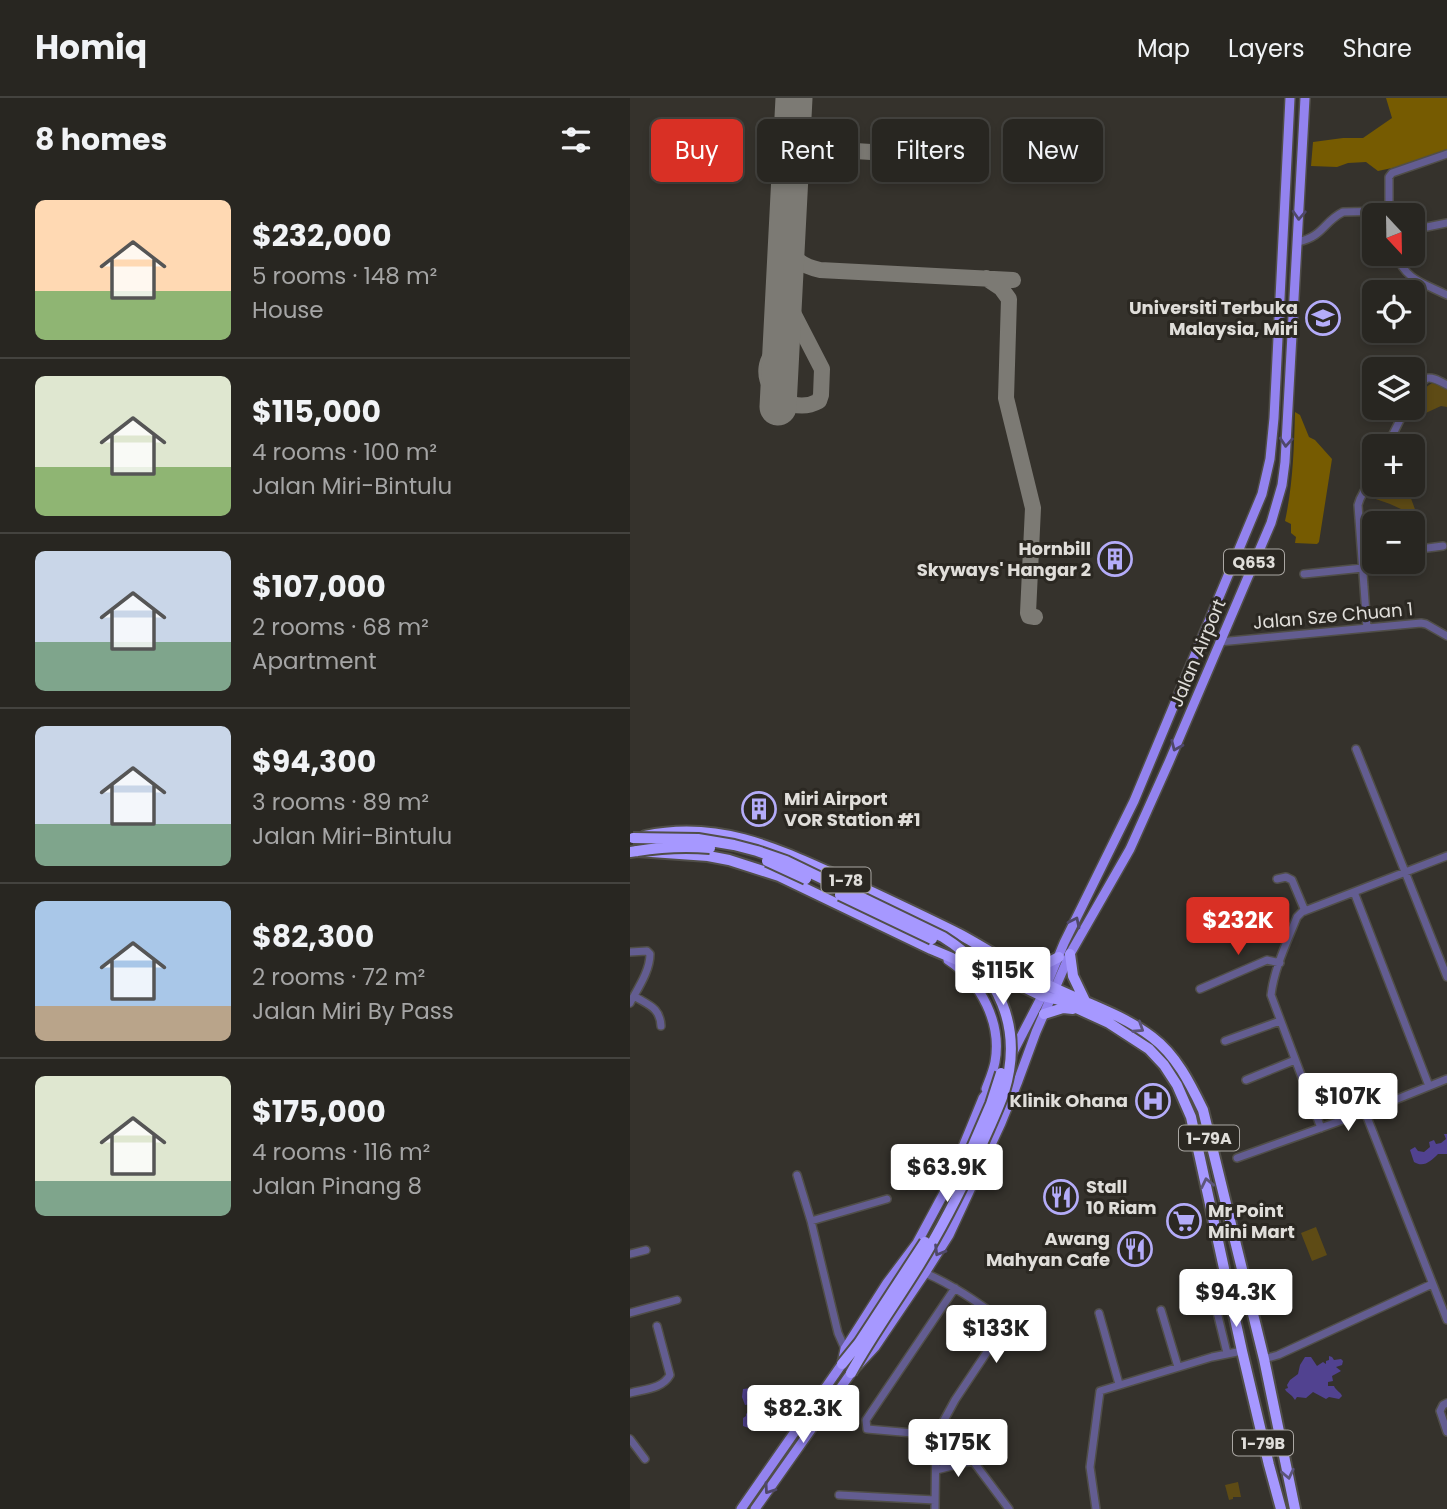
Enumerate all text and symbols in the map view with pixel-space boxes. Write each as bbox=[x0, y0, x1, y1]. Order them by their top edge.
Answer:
text: Homiq bbox=[35, 24, 147, 71]
text: Map bbox=[1137, 32, 1190, 65]
text: Layers bbox=[1228, 32, 1304, 65]
text: Share bbox=[1342, 32, 1412, 65]
text: 8 homes bbox=[35, 118, 167, 161]
chip: Buy bbox=[651, 119, 743, 182]
chip: Rent bbox=[757, 119, 858, 182]
chip: Filters bbox=[872, 119, 989, 182]
chip: New bbox=[1003, 119, 1103, 182]
icon: filters bbox=[557, 121, 595, 159]
north arrow bbox=[1362, 203, 1424, 266]
map controls bbox=[1362, 203, 1425, 574]
one-way arrow bbox=[1292, 210, 1307, 221]
text: $232,000 bbox=[252, 214, 391, 257]
icon: home bbox=[91, 228, 175, 312]
text: 5 rooms · 148 m² bbox=[252, 260, 437, 292]
button: locate bbox=[1362, 280, 1425, 343]
text: House bbox=[252, 294, 324, 326]
place label: Universiti Terbuka Malaysia, Miri bbox=[1129, 295, 1298, 341]
school or university icon: Universiti Terbuka Malaysia, Miri bbox=[1304, 299, 1342, 337]
button: layers bbox=[1362, 357, 1425, 420]
text: $115,000 bbox=[252, 390, 381, 433]
icon: home bbox=[91, 404, 175, 488]
button: + bbox=[1362, 434, 1425, 497]
text: 4 rooms · 100 m² bbox=[252, 436, 437, 468]
one-way arrow bbox=[1279, 437, 1294, 448]
text: Jalan Miri-Bintulu bbox=[252, 470, 452, 502]
button: − bbox=[1362, 511, 1425, 574]
place label: Hornbill Skyways' Hangar 2 bbox=[917, 536, 1091, 582]
building icon: Hornbill Skyways' Hangar 2 bbox=[1096, 540, 1134, 578]
road number: Q653 bbox=[1224, 550, 1284, 575]
text: $107,000 bbox=[252, 565, 386, 608]
icon: home bbox=[91, 579, 175, 663]
street label: Jalan Airport bbox=[1164, 595, 1231, 711]
street label: Jalan Sze Chuan 1 bbox=[1252, 596, 1414, 635]
text: 2 rooms · 68 m² bbox=[252, 611, 429, 643]
text: Apartment bbox=[252, 645, 377, 677]
text: $94,300 bbox=[252, 740, 376, 783]
one-way arrow bbox=[1170, 740, 1184, 752]
icon: home bbox=[91, 754, 175, 838]
text: 3 rooms · 89 m² bbox=[252, 786, 429, 818]
place label: Miri Airport VOR Station #1 bbox=[784, 786, 921, 832]
building icon: Miri Airport VOR Station #1 bbox=[740, 790, 778, 828]
text: Jalan Miri-Bintulu bbox=[252, 820, 452, 852]
road number: 1-78 bbox=[822, 867, 871, 892]
pin: $232K bbox=[1189, 898, 1287, 957]
text: $232K bbox=[1202, 904, 1274, 936]
text: $82,300 bbox=[252, 915, 374, 958]
one-way arrow bbox=[1066, 917, 1080, 929]
icon: home bbox=[91, 929, 175, 1013]
pin: $115K bbox=[954, 948, 1052, 1007]
text: $115K bbox=[971, 954, 1035, 986]
text: 2 rooms · 72 m² bbox=[252, 961, 425, 993]
text: Jalan Miri By Pass bbox=[252, 995, 454, 1027]
one-way arrow bbox=[1131, 1020, 1144, 1032]
pin: $107K bbox=[1299, 1074, 1397, 1133]
text: $107K bbox=[1314, 1080, 1382, 1112]
hospital icon: Klinik Ohana bbox=[1134, 1082, 1172, 1120]
place label: Klinik Ohana bbox=[1010, 1088, 1128, 1113]
text: $175,000 bbox=[252, 1090, 386, 1133]
icon: home bbox=[91, 1104, 175, 1188]
road number: 1-79A bbox=[1179, 1126, 1239, 1150]
text: 4 rooms · 116 m² bbox=[252, 1136, 430, 1168]
pin: $63.9K bbox=[890, 1144, 1004, 1204]
text: $63.9K bbox=[907, 1151, 987, 1183]
text: Jalan Pinang 8 bbox=[252, 1170, 422, 1202]
place label: Stall 10 Riam bbox=[1086, 1174, 1157, 1220]
one-way arrow bbox=[1200, 1177, 1215, 1189]
restaurant icon: Stall 10 Riam bbox=[1042, 1178, 1080, 1216]
place label: Mr Point Mini Mart bbox=[1208, 1198, 1295, 1244]
supermarket icon: Mr Point Mini Mart bbox=[1165, 1202, 1203, 1240]
place label: Awang Mahyan Cafe bbox=[986, 1226, 1110, 1272]
restaurant icon: Awang Mahyan Cafe bbox=[1116, 1230, 1154, 1268]
one-way arrow bbox=[934, 1244, 947, 1257]
pin: $94.3K bbox=[1179, 1270, 1293, 1329]
text: $94.3K bbox=[1195, 1276, 1277, 1308]
pin: $133K bbox=[947, 1306, 1045, 1365]
text: $133K bbox=[962, 1312, 1030, 1344]
pin: $82.3K bbox=[746, 1386, 860, 1445]
text: $82.3K bbox=[763, 1392, 843, 1424]
pin: $175K bbox=[909, 1420, 1007, 1479]
text: $175K bbox=[924, 1426, 992, 1458]
road number: 1-79B bbox=[1233, 1430, 1293, 1456]
one-way arrow bbox=[1279, 1468, 1294, 1480]
one-way arrow bbox=[765, 1481, 778, 1494]

